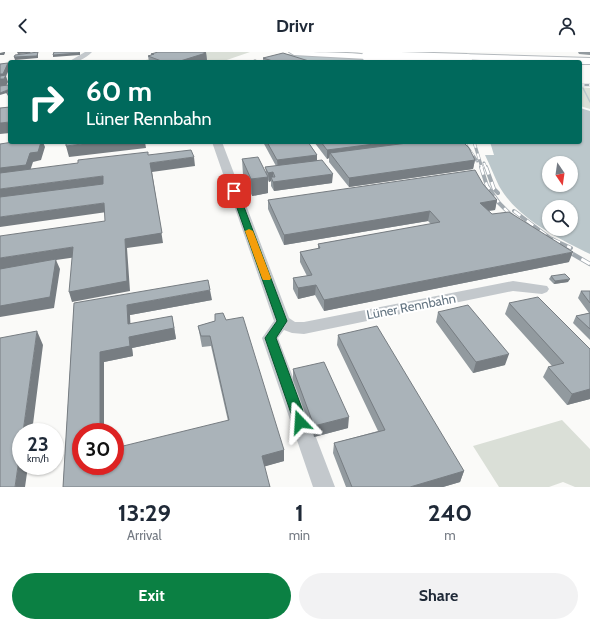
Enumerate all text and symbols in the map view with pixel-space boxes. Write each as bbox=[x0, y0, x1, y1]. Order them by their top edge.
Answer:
icon: back bbox=[12, 15, 34, 37]
text: Drivr bbox=[276, 15, 314, 37]
icon: person bbox=[556, 15, 578, 37]
text: 60 m bbox=[86, 74, 152, 108]
icon: right bbox=[20, 76, 72, 128]
text: Lüner Rennbahn bbox=[86, 108, 212, 130]
north arrow bbox=[542, 156, 578, 192]
map controls bbox=[542, 156, 578, 236]
pin bbox=[217, 174, 251, 208]
icon: arrive bbox=[223, 180, 245, 202]
button: search bbox=[542, 200, 578, 236]
street label: Lüner Rennbahn bbox=[365, 289, 457, 323]
position arrow bbox=[279, 401, 321, 443]
speed limit sign: 30 bbox=[72, 423, 124, 475]
text: 23 bbox=[27, 432, 49, 456]
text: km/h bbox=[27, 452, 49, 465]
text: 13:29 bbox=[118, 498, 171, 527]
text: 1 bbox=[295, 498, 304, 527]
text: 240 bbox=[428, 498, 472, 527]
text: Arrival bbox=[127, 527, 162, 543]
text: min bbox=[289, 527, 310, 543]
text: m bbox=[444, 527, 456, 543]
button: Exit bbox=[12, 573, 291, 619]
button: Share bbox=[299, 573, 578, 619]

